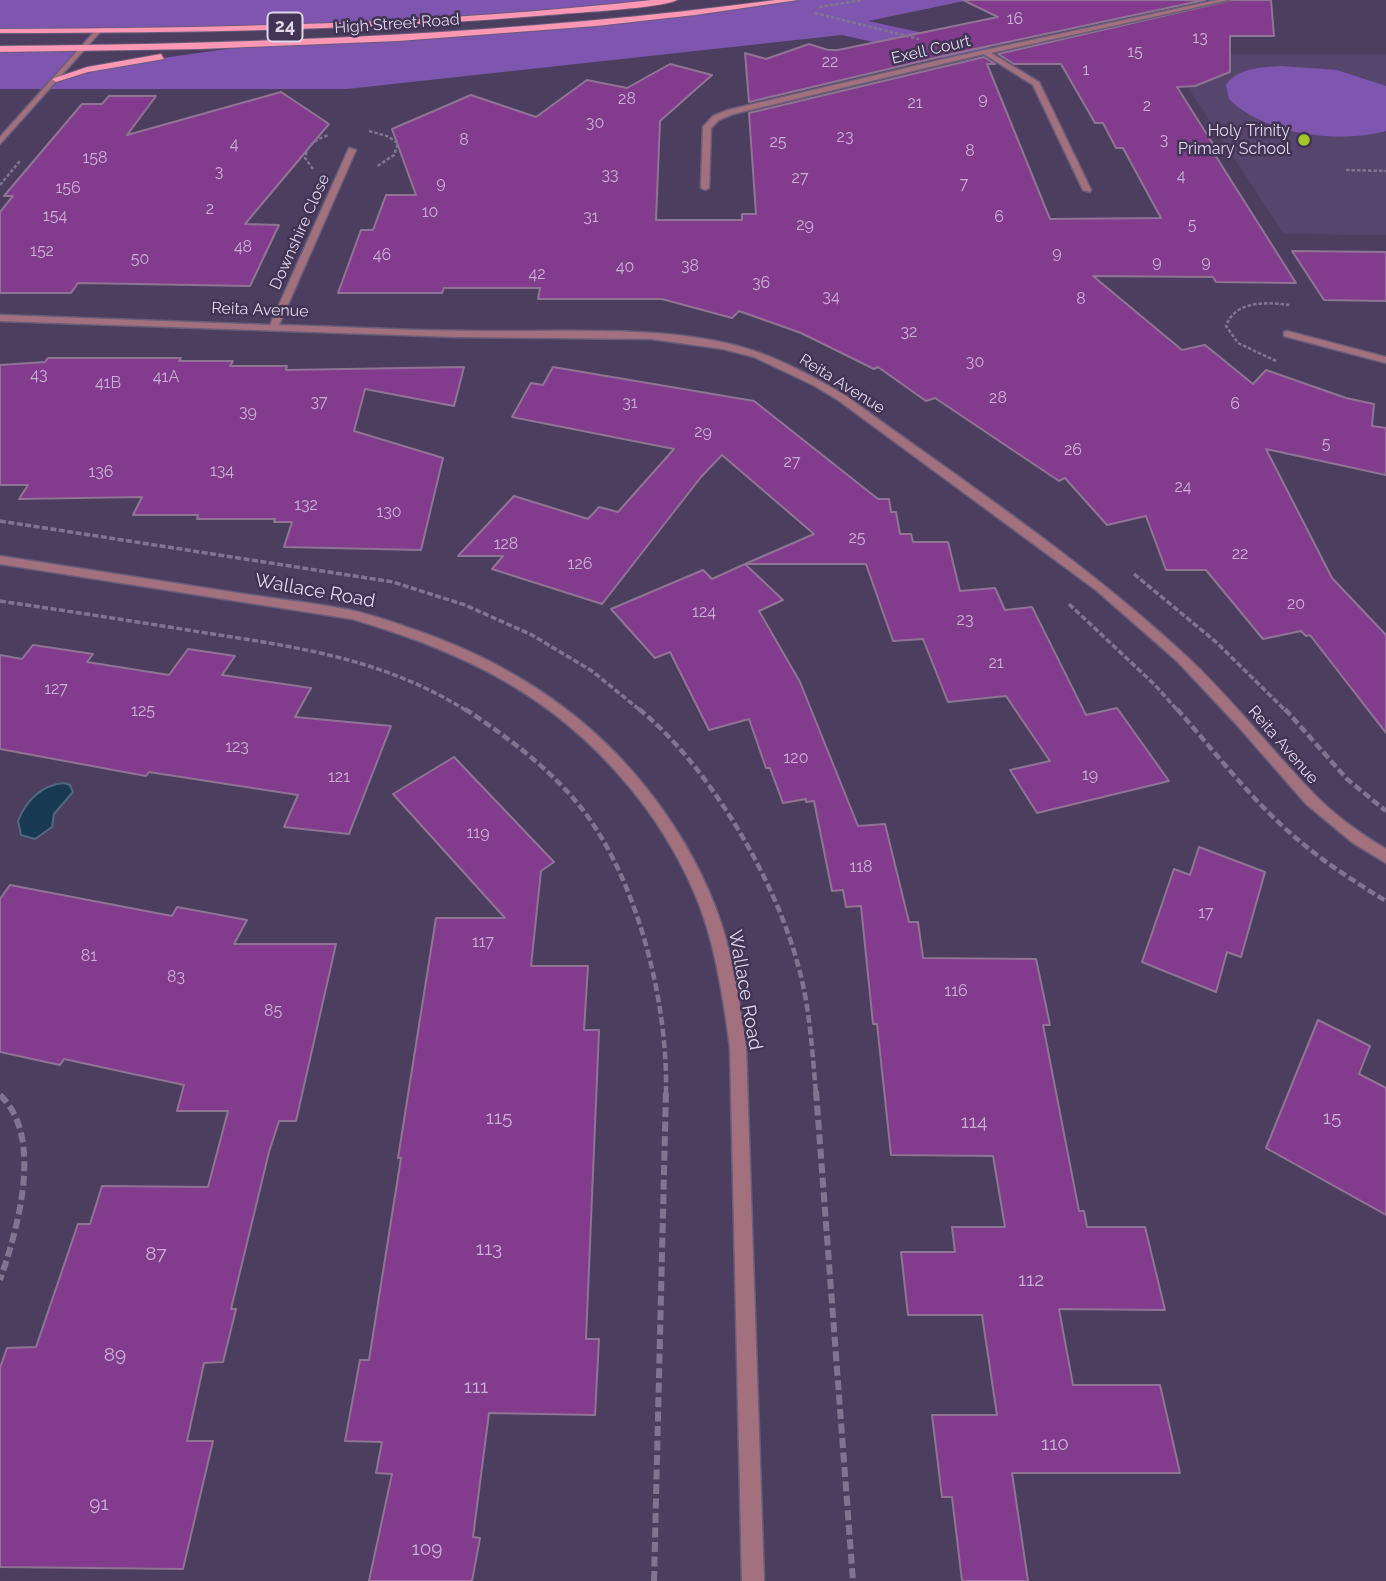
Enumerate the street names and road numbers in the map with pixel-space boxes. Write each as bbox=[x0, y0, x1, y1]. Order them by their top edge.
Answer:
street label: High Street Road bbox=[334, 10, 460, 38]
road number: 24 bbox=[268, 12, 302, 42]
street label: Exell Court bbox=[890, 32, 972, 68]
street label: Downshire Close bbox=[266, 171, 334, 293]
street label: Reita Avenue bbox=[211, 299, 309, 321]
street label: Reita Avenue bbox=[796, 350, 888, 418]
street label: Wallace Road bbox=[253, 569, 377, 613]
street label: Reita Avenue bbox=[1244, 702, 1322, 788]
street label: Wallace Road bbox=[723, 928, 767, 1052]

